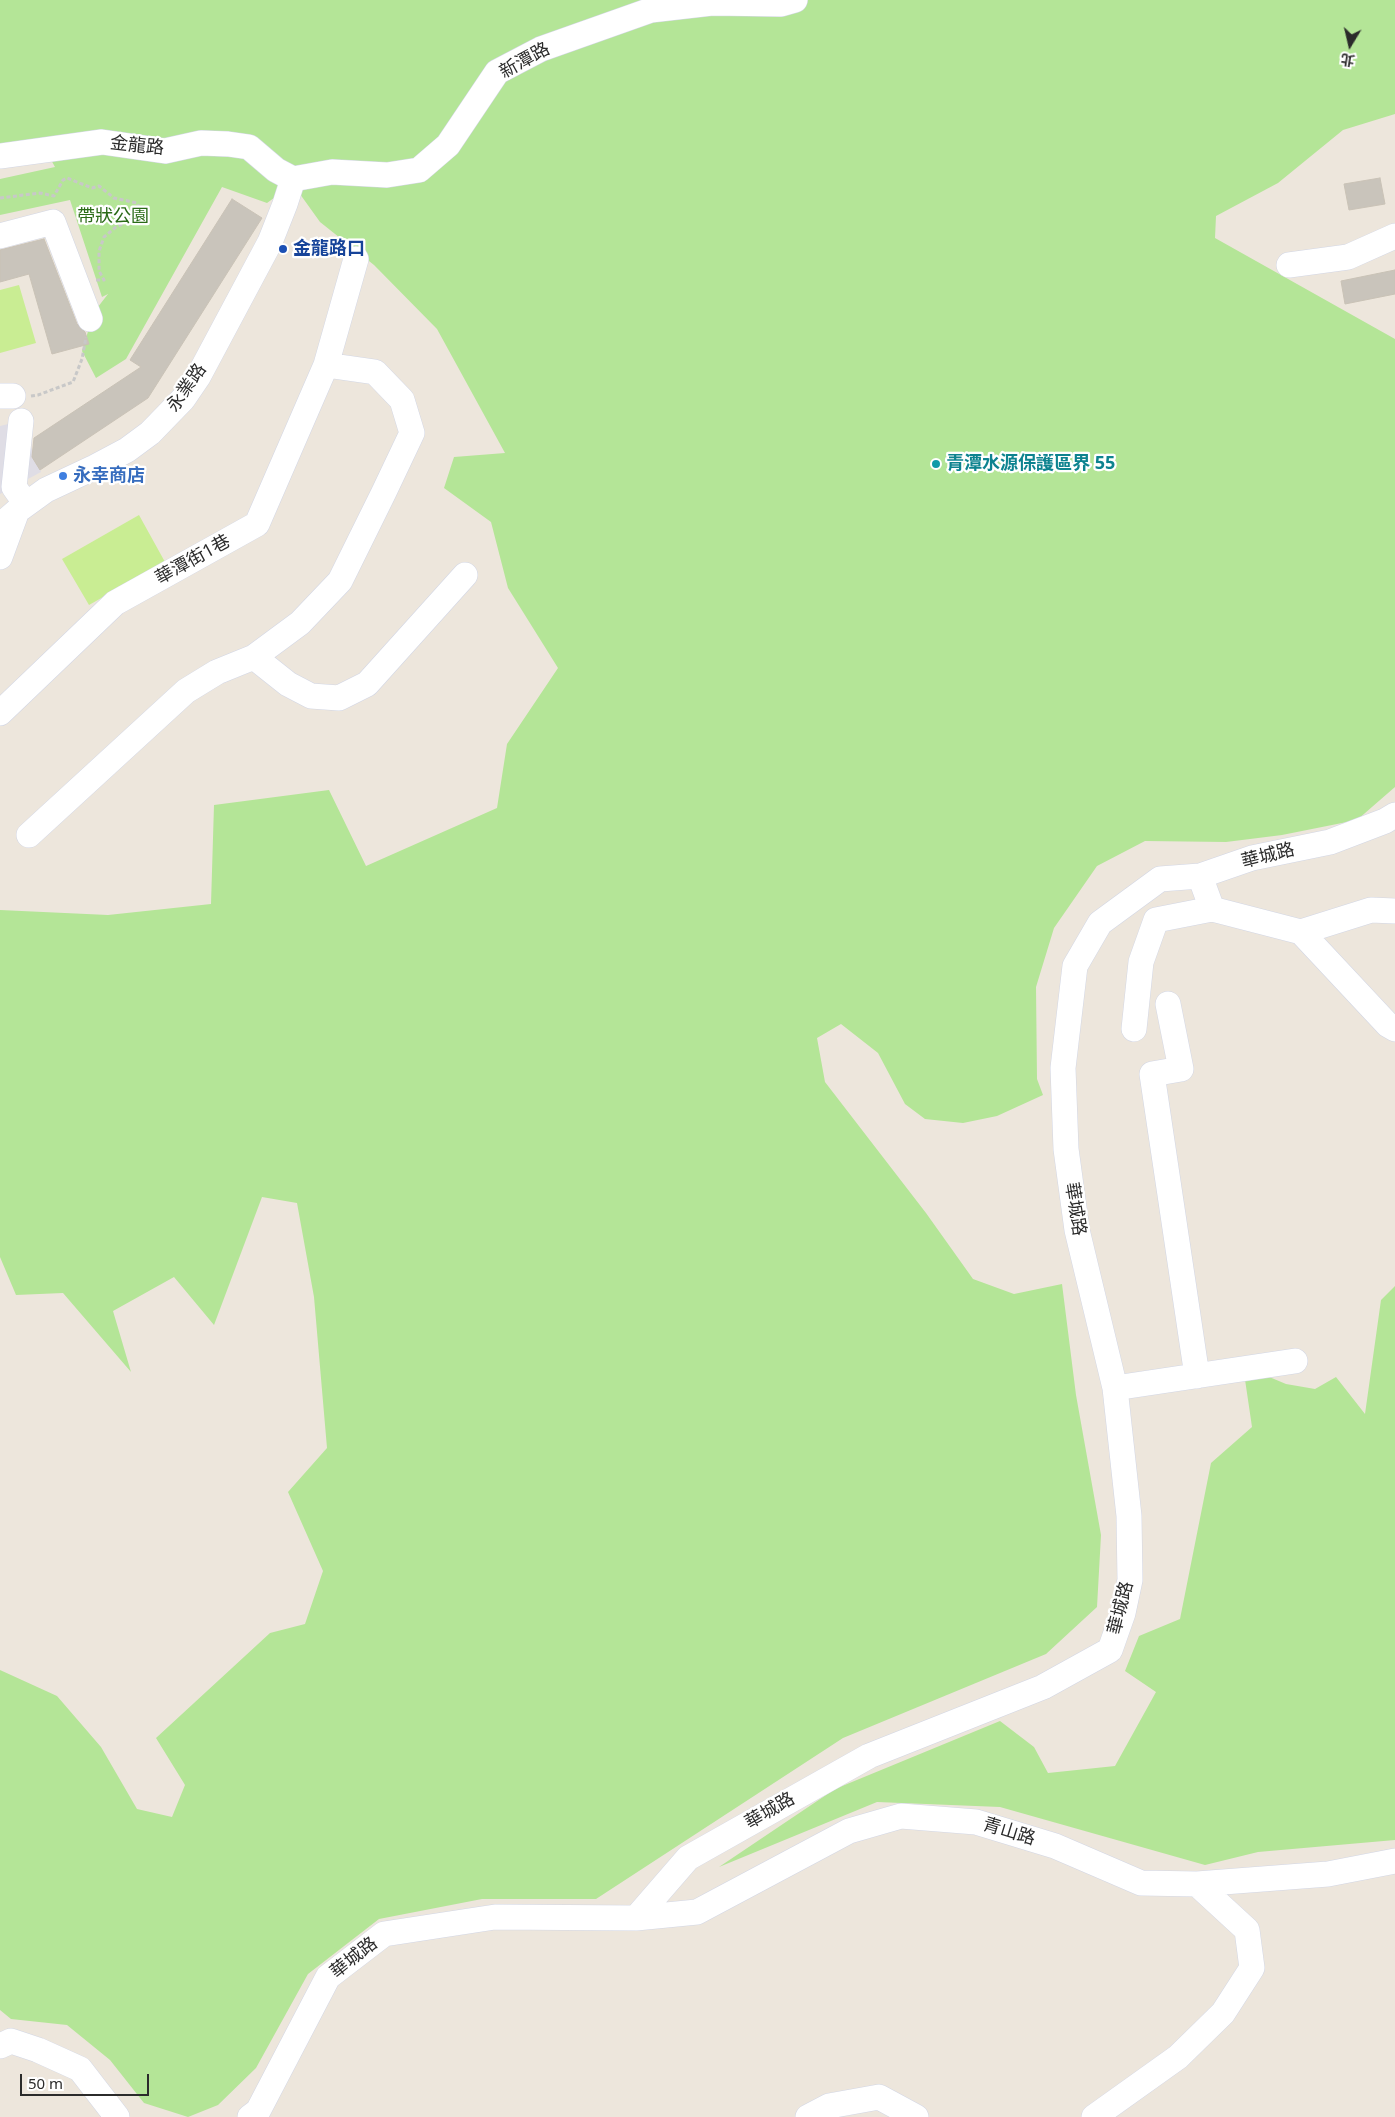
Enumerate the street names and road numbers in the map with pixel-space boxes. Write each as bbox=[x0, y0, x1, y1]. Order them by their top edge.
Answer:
street label: 新潭路 bbox=[496, 38, 554, 84]
street label: 金龍路 bbox=[109, 132, 165, 160]
street label: 永業路 bbox=[163, 360, 211, 416]
street label: 華潭街1巷 bbox=[152, 531, 234, 589]
street label: 華城路 bbox=[1239, 839, 1297, 873]
street label: 華城路 bbox=[1060, 1181, 1090, 1237]
street label: 華城路 bbox=[1104, 1579, 1138, 1637]
street label: 華城路 bbox=[741, 1788, 799, 1834]
street label: 青山路 bbox=[980, 1814, 1038, 1850]
street label: 華城路 bbox=[326, 1933, 382, 1983]

